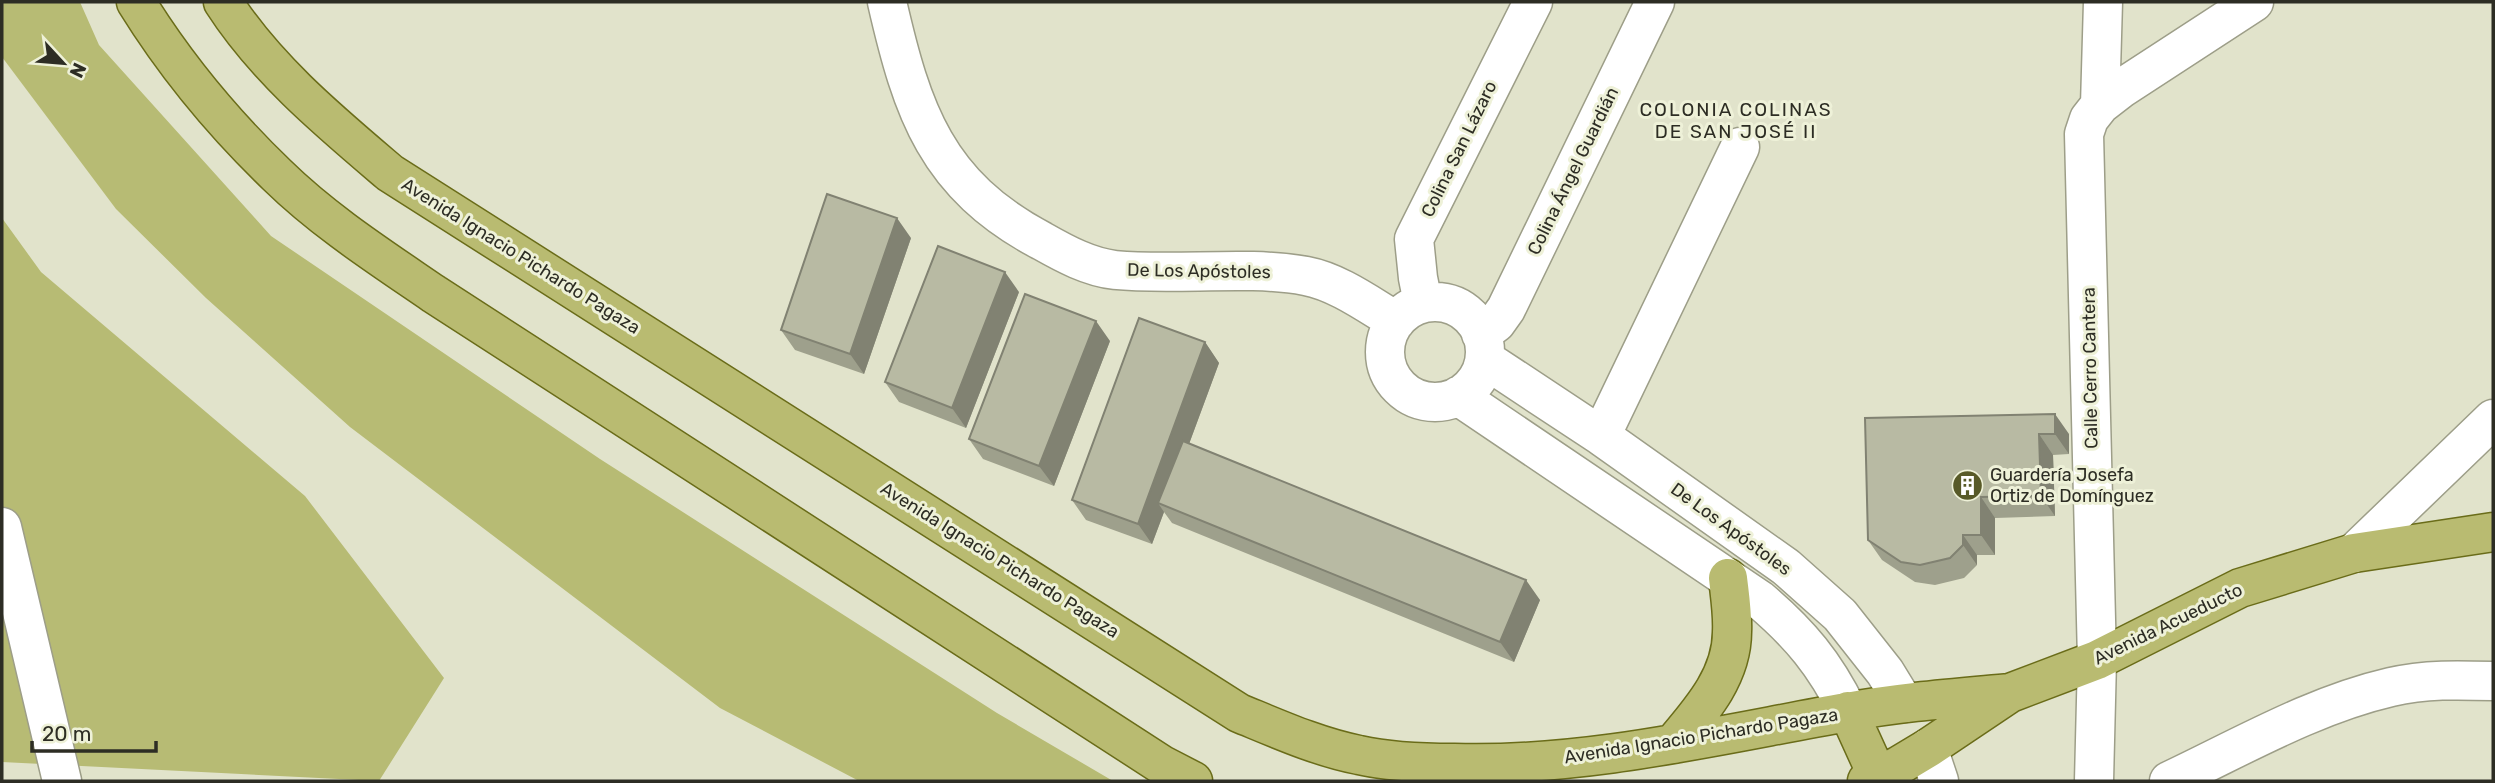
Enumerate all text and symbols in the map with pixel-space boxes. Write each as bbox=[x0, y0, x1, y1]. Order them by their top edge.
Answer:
north arrow bbox=[28, 28, 98, 98]
text: N bbox=[64, 59, 91, 81]
street label: Colina San Lázaro bbox=[1416, 77, 1502, 221]
street label: Colina Ángel Guardián bbox=[1523, 83, 1623, 259]
district label: COLONIA COLINAS DE SAN JOSÉ II bbox=[1639, 98, 1833, 143]
street label: Avenida Ignacio Pichardo Pagaza bbox=[398, 173, 644, 339]
street label: De Los Apóstoles bbox=[1127, 259, 1271, 283]
street label: Calle Cerro Cantera bbox=[2078, 287, 2102, 449]
place label: Guardería Josefa Ortiz de Domínguez bbox=[1990, 464, 2154, 507]
building icon: Guardería Josefa Ortiz de Domínguez bbox=[1950, 468, 1984, 502]
street label: Avenida Ignacio Pichardo Pagaza bbox=[877, 477, 1123, 643]
street label: De Los Apóstoles bbox=[1666, 478, 1796, 580]
street label: Avenida Acueducto bbox=[2090, 578, 2246, 670]
street label: Avenida Ignacio Pichardo Pagaza bbox=[1562, 703, 1840, 769]
scale bar bbox=[32, 710, 156, 754]
text: 20 m bbox=[42, 721, 91, 746]

